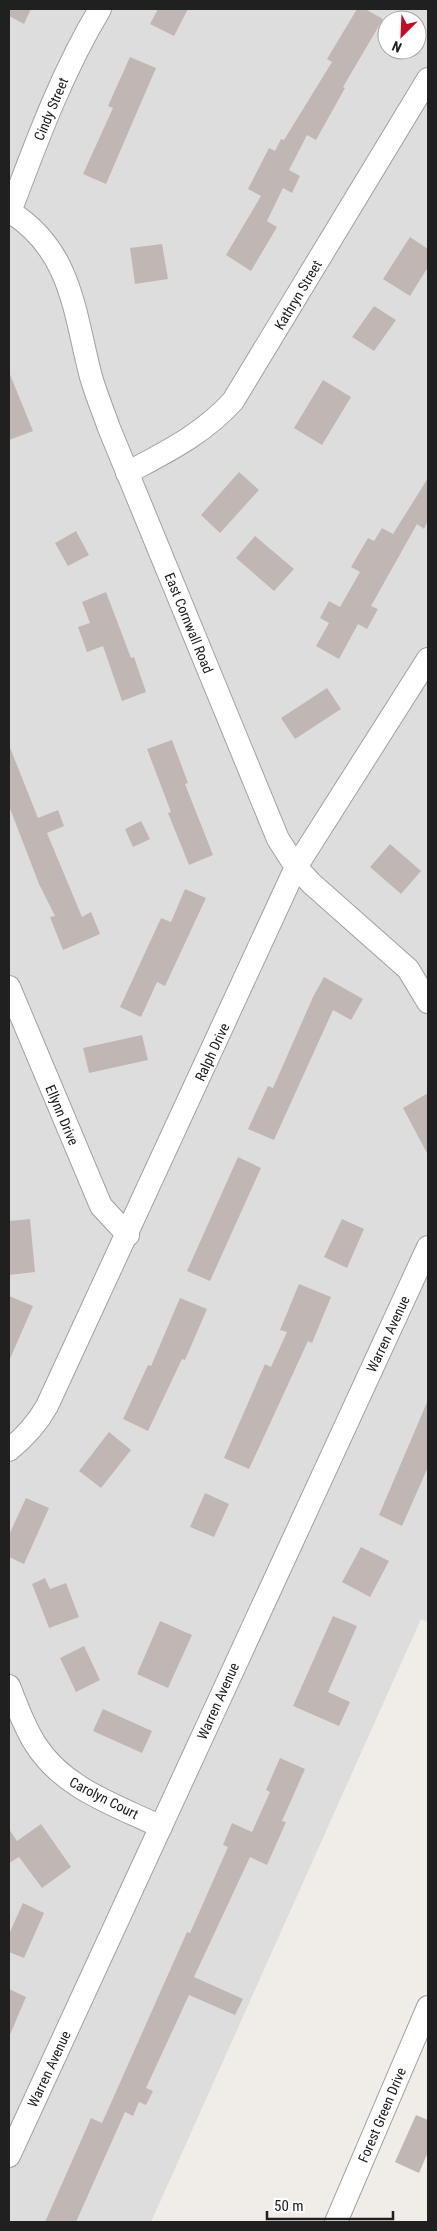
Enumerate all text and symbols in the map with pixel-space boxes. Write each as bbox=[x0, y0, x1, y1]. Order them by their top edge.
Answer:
north arrow bbox=[377, 10, 427, 60]
text: N bbox=[390, 38, 404, 56]
street label: Cindy Street bbox=[31, 75, 71, 143]
street label: Kathryn Street bbox=[271, 257, 325, 333]
street label: East Cornwall Road bbox=[162, 570, 216, 676]
street label: Ralph Drive bbox=[192, 1020, 233, 1084]
street label: Ellynn Drive bbox=[42, 1082, 82, 1148]
street label: Warren Avenue bbox=[363, 1293, 413, 1375]
street label: Warren Avenue bbox=[194, 1660, 242, 1742]
street label: Carolyn Court bbox=[67, 1774, 141, 1822]
street label: Warren Avenue bbox=[24, 2028, 74, 2110]
street label: Forest Green Drive bbox=[355, 2065, 409, 2165]
scale bar bbox=[267, 2188, 393, 2220]
text: 50 m bbox=[274, 2197, 304, 2215]

